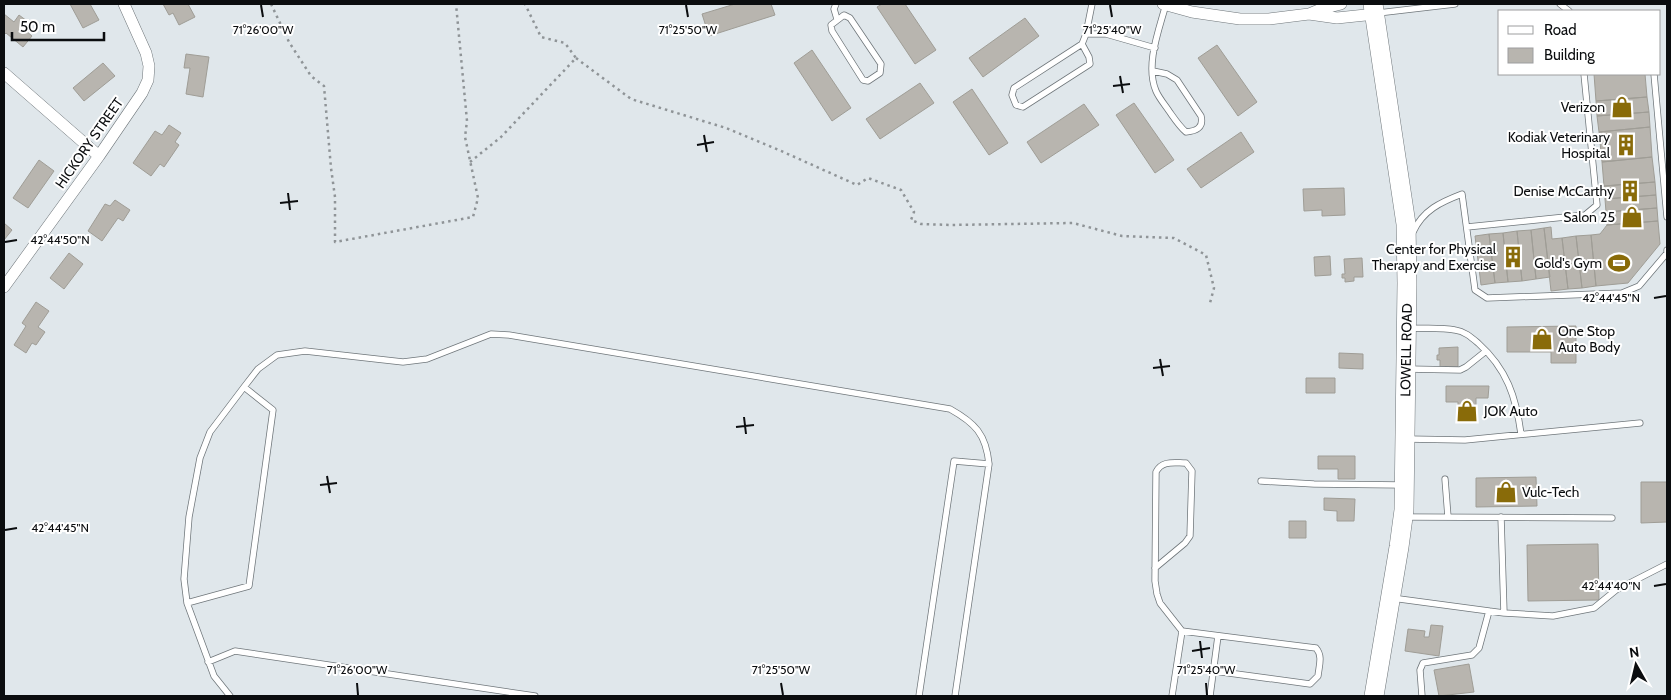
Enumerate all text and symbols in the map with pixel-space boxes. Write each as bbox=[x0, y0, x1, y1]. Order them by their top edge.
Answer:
scale bar bbox=[12, 10, 105, 42]
legend bbox=[1498, 10, 1661, 75]
text: 50 m bbox=[20, 18, 55, 36]
text: Road bbox=[1544, 21, 1577, 39]
text: 71°26'00"W bbox=[233, 22, 294, 37]
text: 71°25'50"W bbox=[659, 22, 718, 37]
text: 71°25'40"W bbox=[1083, 22, 1142, 37]
text: Building bbox=[1544, 46, 1595, 64]
street label: HICKORY STREET bbox=[51, 94, 127, 192]
shop icon: Verizon bbox=[1609, 94, 1635, 120]
place label: Verizon bbox=[1561, 98, 1605, 116]
place label: Kodiak Veterinary Hospital bbox=[1508, 128, 1611, 162]
building icon: Kodiak Veterinary Hospital bbox=[1613, 132, 1639, 158]
building icon: Denise McCarthy bbox=[1617, 178, 1643, 204]
place label: Denise McCarthy bbox=[1513, 182, 1614, 200]
shop icon: Salon 25 bbox=[1619, 204, 1645, 230]
place label: Salon 25 bbox=[1563, 208, 1615, 226]
text: 42°44'50"N bbox=[30, 232, 90, 247]
place label: Center for Physical Therapy and Exercise bbox=[1372, 240, 1497, 274]
building icon: Center for Physical Therapy and Exercise bbox=[1500, 244, 1526, 270]
sports icon: Gold's Gym bbox=[1606, 250, 1632, 276]
place label: Gold's Gym bbox=[1534, 254, 1602, 272]
text: 42°44'45"N bbox=[1582, 290, 1640, 305]
street label: LOWELL ROAD bbox=[1396, 303, 1416, 397]
place label: One Stop Auto Body bbox=[1558, 322, 1620, 356]
shop icon: One Stop Auto Body bbox=[1529, 326, 1555, 352]
shop icon: JOK Auto bbox=[1454, 398, 1480, 424]
place label: JOK Auto bbox=[1483, 402, 1538, 420]
shop icon: Vulc-Tech bbox=[1493, 479, 1519, 505]
place label: Vulc-Tech bbox=[1522, 483, 1579, 501]
text: 42°44'45"N bbox=[31, 520, 89, 535]
text: 42°44'40"N bbox=[1581, 578, 1641, 593]
north arrow bbox=[1611, 640, 1661, 690]
text: N bbox=[1628, 643, 1640, 662]
text: 71°26'00"W bbox=[327, 662, 388, 677]
text: 71°25'50"W bbox=[752, 662, 811, 677]
text: 71°25'40"W bbox=[1177, 662, 1236, 677]

